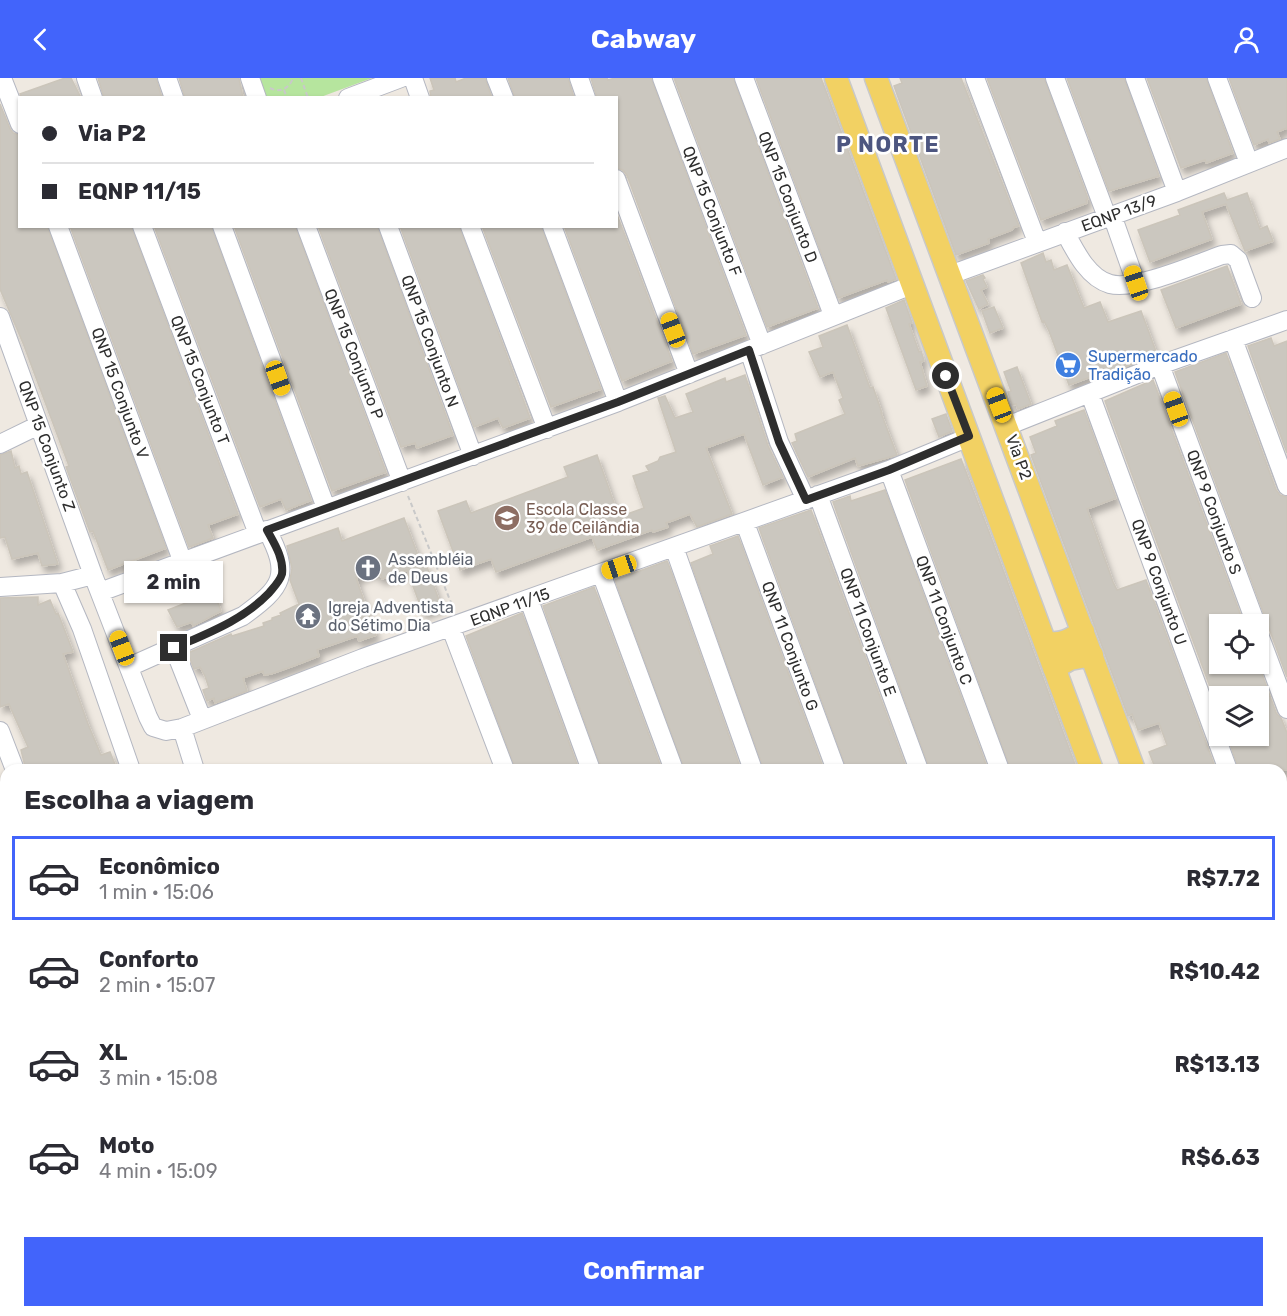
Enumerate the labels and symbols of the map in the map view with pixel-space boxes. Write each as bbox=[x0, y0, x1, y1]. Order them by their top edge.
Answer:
street label: QNP 15 Conjunto D bbox=[754, 129, 822, 265]
district label: P NORTE bbox=[836, 131, 940, 158]
street label: QNP 15 Conjunto F bbox=[678, 143, 746, 279]
street label: EQNP 13/9 bbox=[1079, 191, 1159, 235]
car bbox=[1122, 263, 1150, 303]
street label: QNP 15 Conjunto N bbox=[397, 272, 463, 410]
street label: QNP 15 Conjunto P bbox=[320, 286, 388, 422]
car bbox=[658, 310, 688, 350]
street label: QNP 15 Conjunto T bbox=[167, 313, 233, 447]
street label: QNP 15 Conjunto V bbox=[87, 325, 153, 461]
place label: Supermercado Tradição bbox=[1088, 347, 1198, 384]
supermarket icon: Supermercado Tradição bbox=[1053, 350, 1083, 380]
car bbox=[263, 358, 293, 398]
route start bbox=[932, 362, 959, 389]
street label: QNP 15 Conjunto Z bbox=[15, 378, 79, 514]
car bbox=[984, 385, 1014, 425]
car bbox=[1161, 389, 1191, 429]
street label: Via P2 bbox=[1002, 432, 1036, 482]
street label: QNP 9 Conjunto S bbox=[1183, 447, 1245, 577]
place label: Escola Classe 39 de Ceilândia bbox=[526, 500, 640, 537]
school or university icon: Escola Classe 39 de Ceilândia bbox=[492, 503, 522, 533]
street label: QNP 9 Conjunto U bbox=[1127, 516, 1191, 648]
place label: Assembléia de Deus bbox=[388, 550, 473, 587]
church icon: Assembléia de Deus bbox=[353, 553, 383, 583]
car bbox=[599, 553, 639, 581]
street label: QNP 11 Conjunto C bbox=[912, 553, 976, 687]
callout: 2 min bbox=[124, 561, 224, 603]
street label: QNP 11 Conjunto E bbox=[836, 565, 900, 699]
street label: QNP 11 Conjunto G bbox=[758, 579, 822, 713]
street label: EQNP 11/15 bbox=[468, 584, 552, 630]
place label: Igreja Adventista do Sétimo Dia bbox=[328, 598, 454, 635]
temple icon: Igreja Adventista do Sétimo Dia bbox=[293, 601, 323, 631]
car bbox=[107, 628, 137, 668]
route end bbox=[160, 634, 187, 661]

